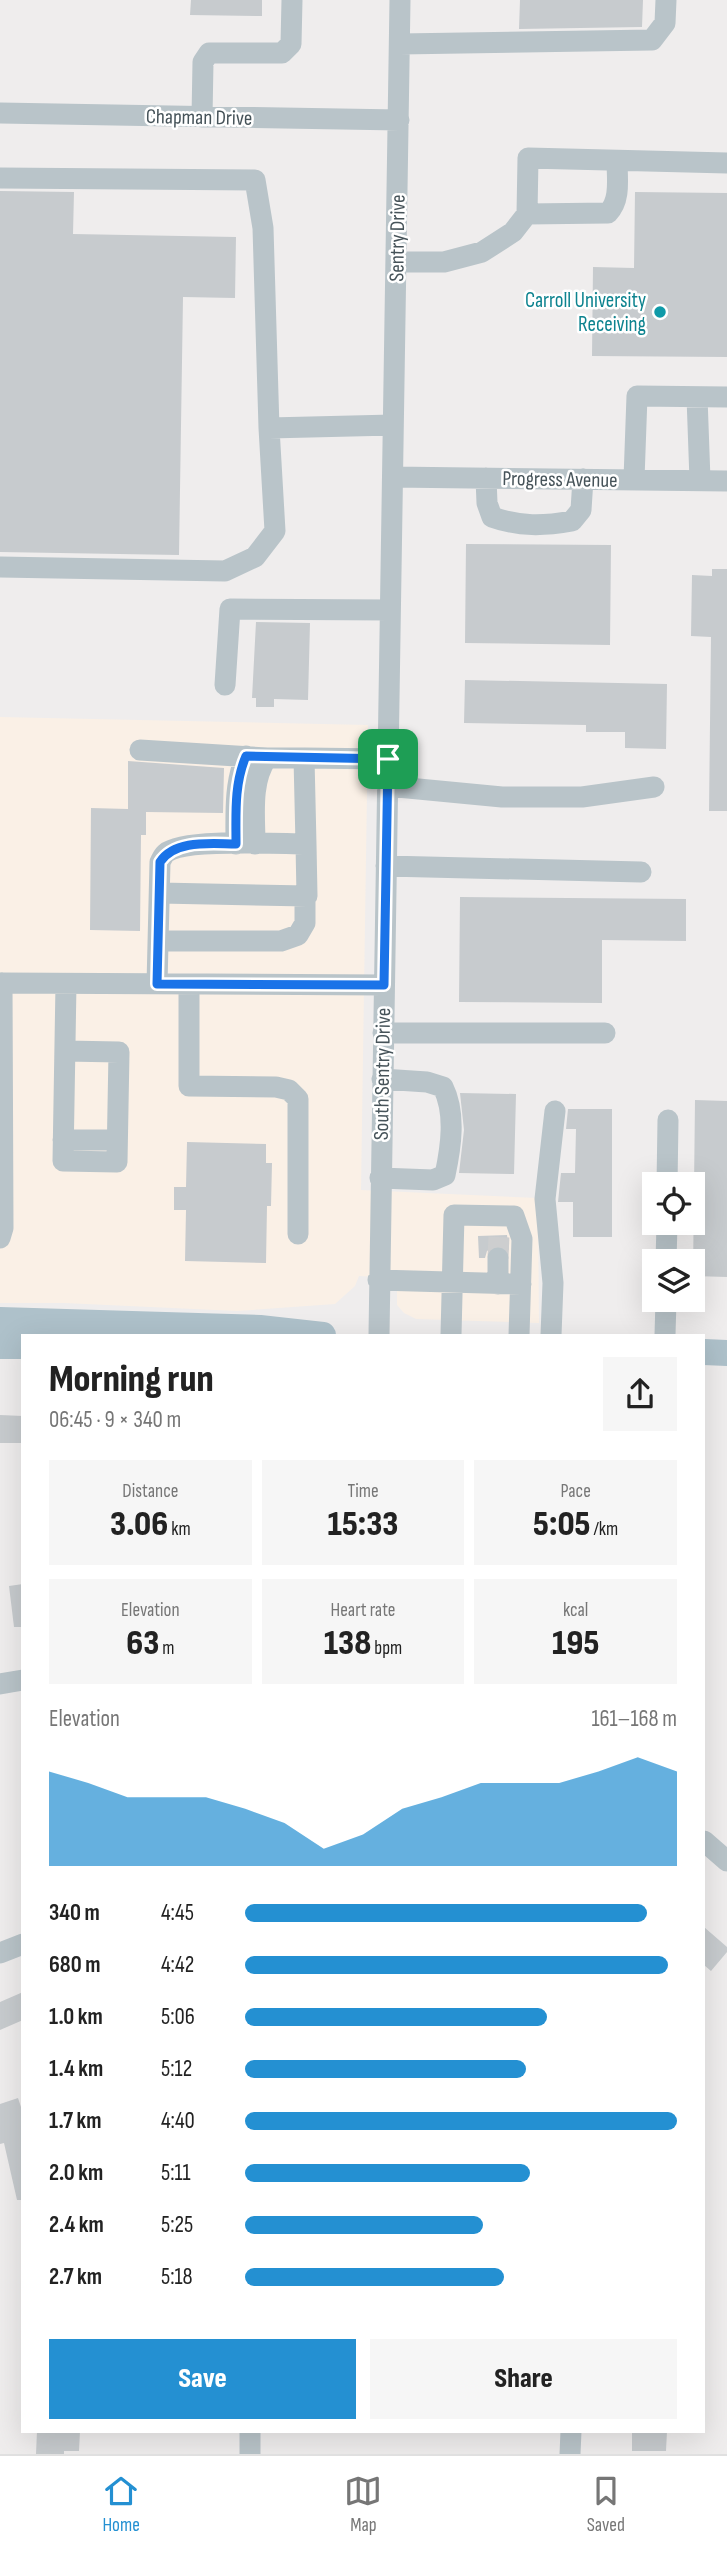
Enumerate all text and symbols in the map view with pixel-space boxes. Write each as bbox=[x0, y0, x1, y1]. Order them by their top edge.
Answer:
street label: Chapman Drive bbox=[146, 104, 252, 131]
street label: Sentry Drive bbox=[384, 194, 411, 282]
place label: Carroll University Receiving bbox=[525, 288, 646, 337]
marker: Carroll University Receiving bbox=[652, 304, 668, 320]
street label: Progress Avenue bbox=[502, 466, 618, 493]
pin bbox=[358, 729, 418, 789]
icon: arrive bbox=[369, 740, 407, 778]
street label: South Sentry Drive bbox=[369, 1008, 396, 1140]
map controls bbox=[642, 1172, 705, 1312]
button: locate bbox=[642, 1172, 705, 1235]
button: layers bbox=[642, 1249, 705, 1312]
text: Morning run bbox=[49, 1357, 214, 1402]
button: share bbox=[603, 1357, 677, 1431]
text: 06:45 · 9 × 340 m bbox=[49, 1406, 181, 1434]
text: Distance bbox=[122, 1480, 178, 1503]
text: Time bbox=[347, 1480, 379, 1503]
text: Pace bbox=[561, 1480, 591, 1503]
text: 3.06 bbox=[110, 1503, 168, 1546]
text: 15:33 bbox=[327, 1503, 399, 1546]
text: 5:05 bbox=[533, 1503, 591, 1546]
text: km bbox=[168, 1518, 191, 1541]
text: /km bbox=[591, 1518, 618, 1541]
text: Elevation bbox=[121, 1599, 180, 1622]
text: Heart rate bbox=[331, 1599, 395, 1622]
text: kcal bbox=[563, 1599, 588, 1622]
text: 63 bbox=[126, 1622, 159, 1665]
text: 138 bbox=[324, 1622, 371, 1665]
text: 195 bbox=[552, 1622, 599, 1665]
text: m bbox=[159, 1637, 175, 1660]
text: bpm bbox=[371, 1637, 402, 1660]
text: Elevation bbox=[49, 1705, 120, 1733]
text: 161–168 m bbox=[591, 1705, 677, 1733]
text: 340 m bbox=[49, 1899, 100, 1927]
text: 4:45 bbox=[161, 1899, 194, 1927]
text: 680 m bbox=[49, 1951, 100, 1979]
text: 4:42 bbox=[161, 1951, 194, 1979]
text: 1.0 km bbox=[49, 2003, 103, 2031]
text: 5:06 bbox=[161, 2003, 195, 2031]
text: 1.4 km bbox=[49, 2055, 103, 2083]
text: 5:12 bbox=[161, 2055, 192, 2083]
text: 1.7 km bbox=[49, 2107, 102, 2135]
text: 4:40 bbox=[161, 2107, 195, 2135]
text: 2.0 km bbox=[49, 2159, 103, 2187]
text: 5:11 bbox=[161, 2159, 191, 2187]
text: 2.4 km bbox=[49, 2211, 104, 2239]
text: 5:25 bbox=[161, 2211, 193, 2239]
text: 2.7 km bbox=[49, 2263, 102, 2291]
text: 5:18 bbox=[161, 2263, 193, 2291]
button: Save bbox=[49, 2339, 356, 2419]
button: Share bbox=[370, 2339, 677, 2419]
tab: Home bbox=[102, 2472, 140, 2537]
tab: Map bbox=[344, 2472, 382, 2537]
tab: Saved bbox=[587, 2472, 625, 2537]

